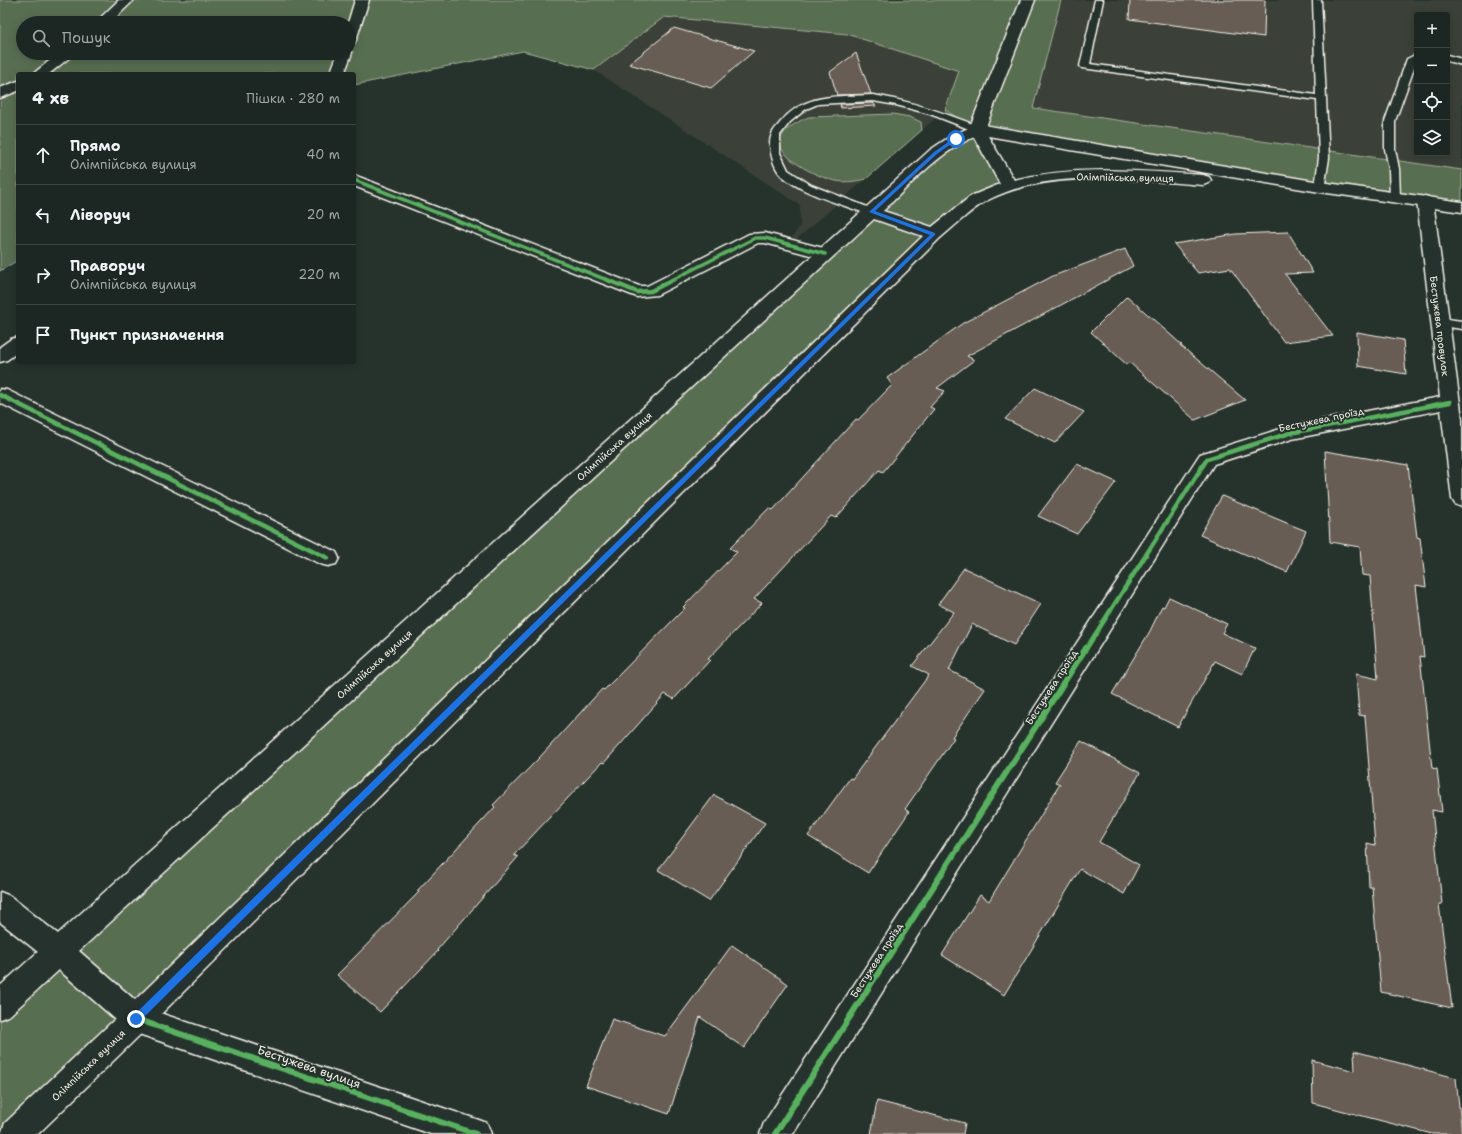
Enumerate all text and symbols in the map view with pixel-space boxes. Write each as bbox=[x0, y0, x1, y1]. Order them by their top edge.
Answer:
map controls bbox=[1414, 12, 1450, 156]
button: + bbox=[1414, 12, 1450, 48]
search box bbox=[16, 16, 356, 60]
icon: search bbox=[30, 27, 52, 49]
text: Пошук bbox=[62, 28, 111, 48]
button: − bbox=[1414, 48, 1450, 84]
button: locate bbox=[1414, 84, 1450, 120]
text: 4 хв bbox=[32, 87, 69, 109]
text: Пішки · 280 m bbox=[246, 90, 340, 107]
button: layers bbox=[1414, 120, 1450, 156]
route start bbox=[947, 130, 965, 148]
text: Прямо bbox=[70, 136, 120, 156]
icon: ahead bbox=[32, 144, 54, 166]
text: 40 m bbox=[306, 146, 340, 163]
text: Олімпійська вулиця bbox=[70, 156, 197, 173]
street label: Олімпійська вулиця bbox=[1076, 170, 1174, 185]
icon: left bbox=[32, 204, 54, 226]
text: Ліворуч bbox=[70, 205, 130, 225]
text: 20 m bbox=[307, 206, 340, 223]
text: Праворуч bbox=[70, 256, 145, 276]
icon: right bbox=[32, 264, 54, 286]
text: 220 m bbox=[298, 266, 340, 283]
street label: Бестужева провулок bbox=[1427, 275, 1452, 378]
text: Олімпійська вулиця bbox=[70, 276, 197, 293]
icon: arrive bbox=[32, 324, 54, 346]
text: Пункт призначення bbox=[70, 325, 225, 345]
street label: Бестужева проїзд bbox=[1277, 404, 1366, 435]
street label: Олімпійська вулиця bbox=[574, 409, 655, 484]
street label: Олімпійська вулиця bbox=[334, 627, 415, 702]
street label: Бестужева проїзд bbox=[1022, 647, 1081, 727]
street label: Бестужева проїзд bbox=[847, 920, 906, 1000]
route end bbox=[127, 1010, 145, 1028]
street label: Олімпійська вулиця bbox=[49, 1027, 128, 1104]
street label: Бестужева вулиця bbox=[255, 1042, 363, 1092]

